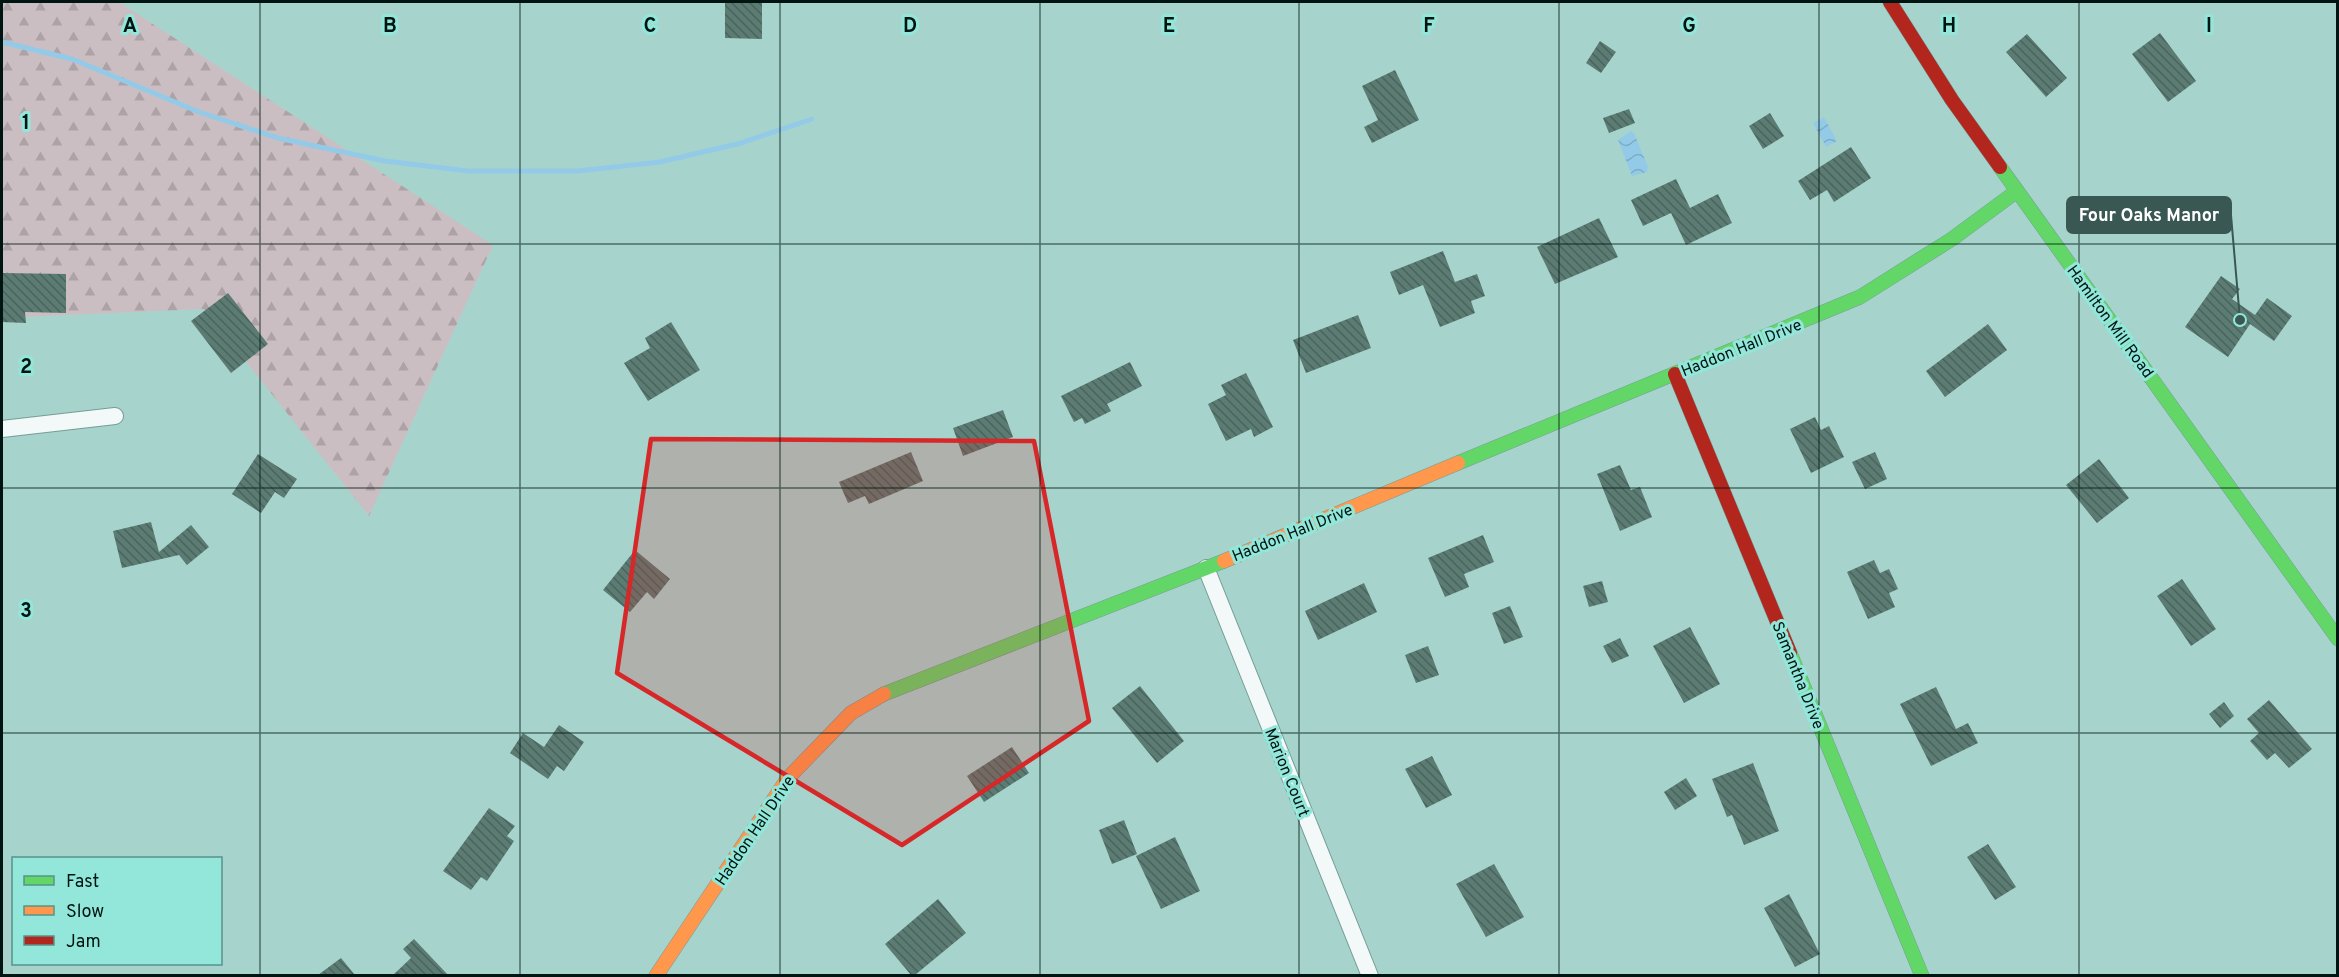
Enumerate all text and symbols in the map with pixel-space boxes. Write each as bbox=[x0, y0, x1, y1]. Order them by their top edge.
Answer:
text: A bbox=[123, 14, 137, 40]
text: B bbox=[383, 14, 397, 40]
text: C bbox=[644, 14, 656, 40]
text: D bbox=[903, 14, 917, 40]
text: E bbox=[1163, 14, 1175, 40]
text: F bbox=[1423, 14, 1435, 40]
text: G bbox=[1682, 14, 1696, 40]
text: H bbox=[1942, 14, 1956, 40]
text: I bbox=[2206, 14, 2212, 40]
text: 1 bbox=[22, 111, 30, 137]
callout: Four Oaks Manor bbox=[2067, 197, 2231, 233]
text: Four Oaks Manor bbox=[2079, 205, 2220, 228]
street label: Hamilton Mill Road bbox=[2062, 262, 2157, 383]
street label: Haddon Hall Drive bbox=[1679, 316, 1805, 382]
text: 2 bbox=[20, 355, 32, 381]
street label: Haddon Hall Drive bbox=[1230, 501, 1356, 567]
text: 3 bbox=[20, 599, 32, 625]
street label: Samantha Drive bbox=[1766, 619, 1828, 732]
street label: Marion Court bbox=[1259, 726, 1313, 820]
street label: Haddon Hall Drive bbox=[712, 772, 800, 890]
legend bbox=[12, 857, 222, 965]
text: Fast bbox=[66, 871, 99, 894]
text: Slow bbox=[66, 901, 104, 924]
text: Jam bbox=[66, 931, 101, 954]

